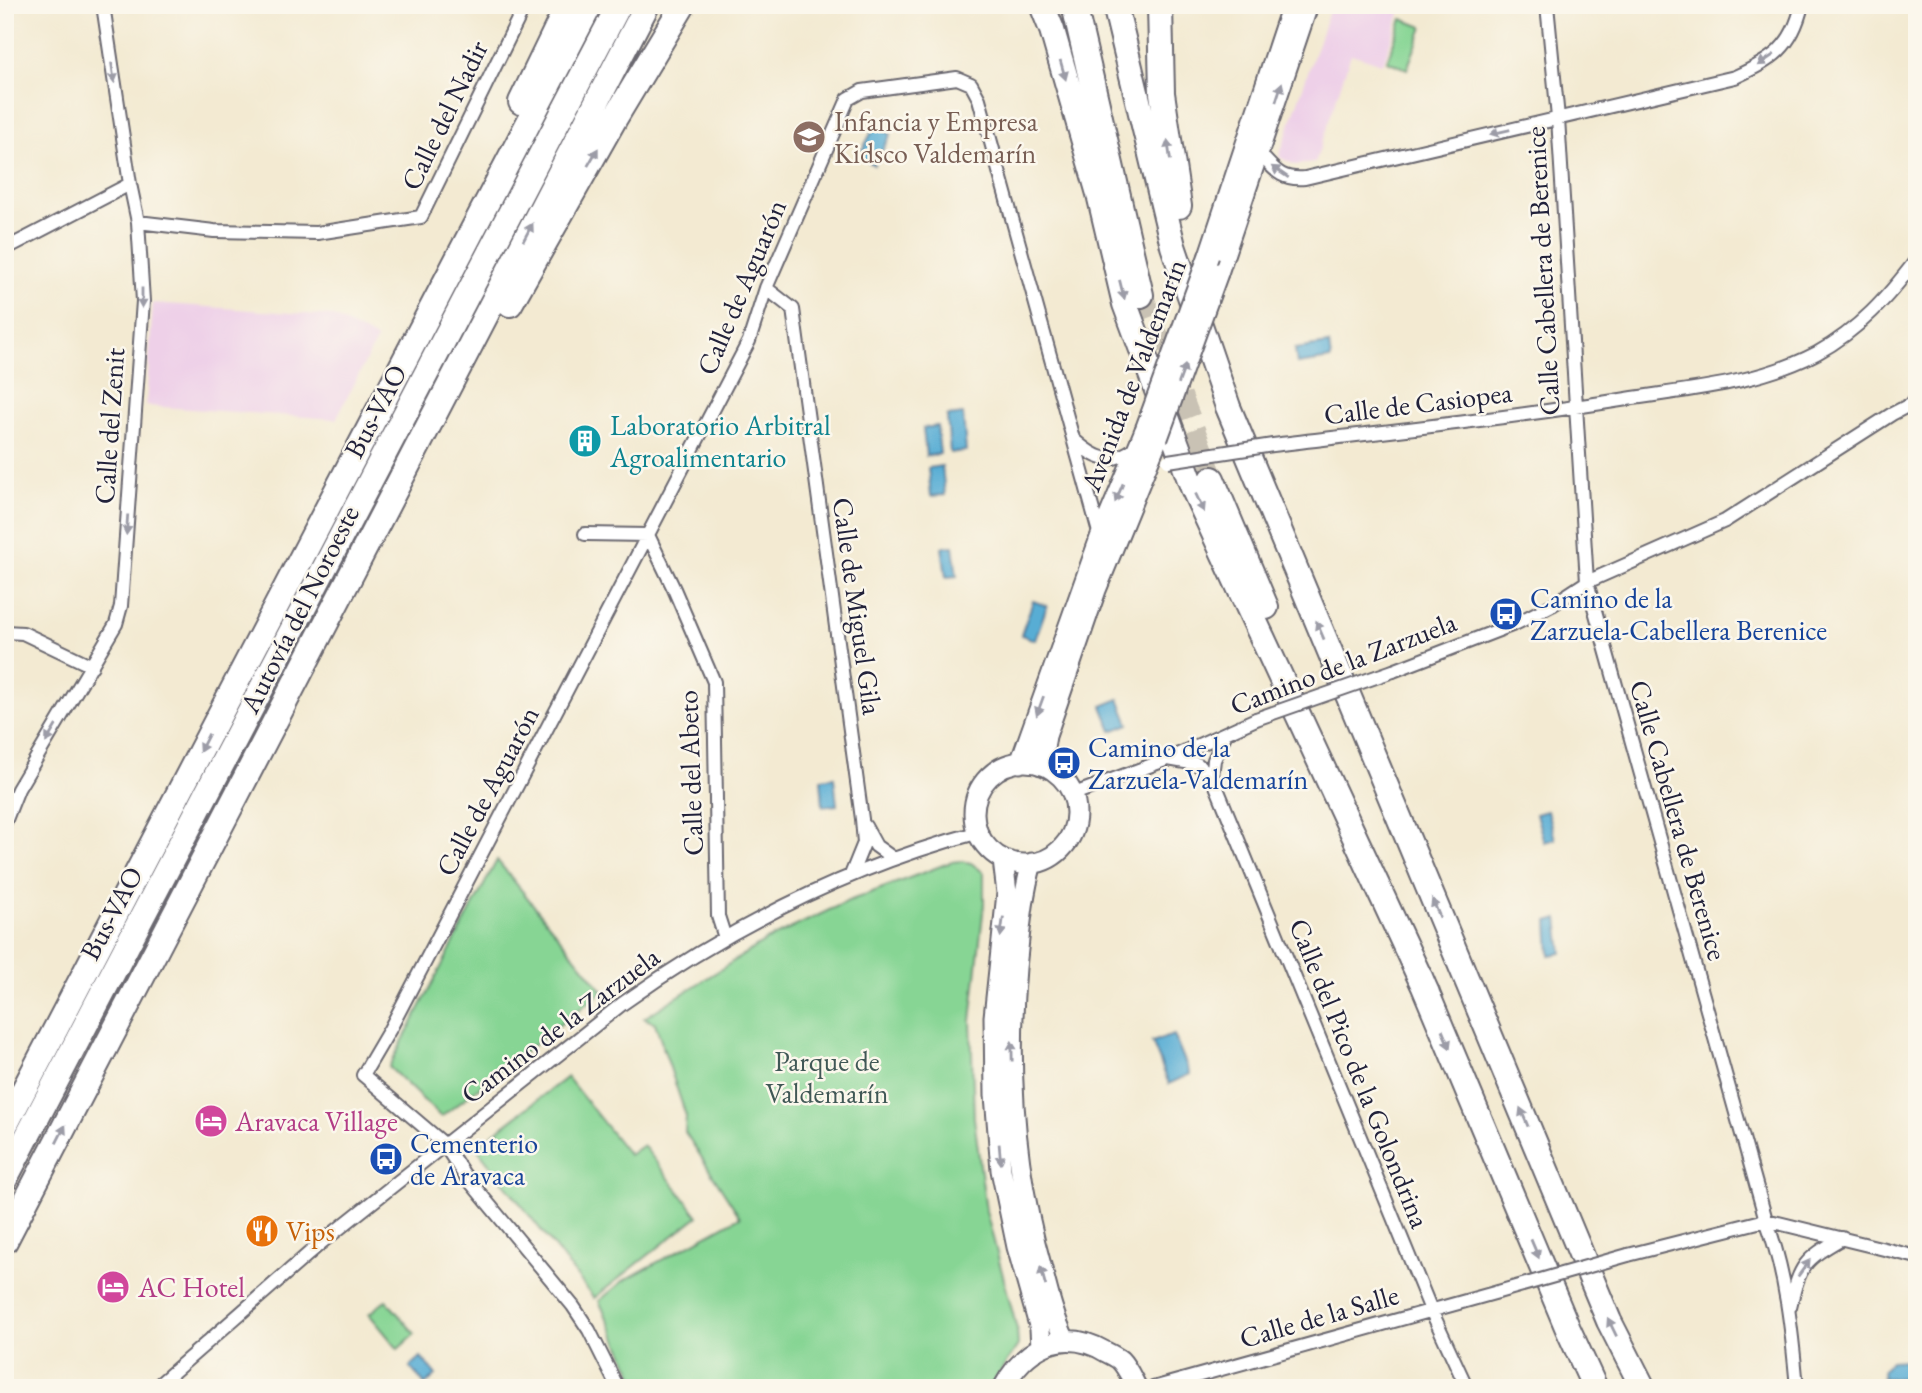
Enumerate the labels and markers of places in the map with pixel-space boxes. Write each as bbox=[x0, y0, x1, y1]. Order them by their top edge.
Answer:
place label: Infancia y Empresa Kidsco Valdemarín bbox=[834, 103, 1039, 171]
school or university icon: Infancia y Empresa Kidsco Valdemarín bbox=[790, 118, 828, 156]
place label: Laboratorio Arbitral Agroalimentario bbox=[609, 407, 831, 475]
building icon: Laboratorio Arbitral Agroalimentario bbox=[566, 422, 604, 460]
place label: Camino de la Zarzuela-Cabellera Berenice bbox=[1530, 580, 1827, 648]
bus stop icon: Camino de la Zarzuela-Cabellera Berenice bbox=[1487, 595, 1525, 633]
place label: Camino de la Zarzuela-Valdemarín bbox=[1088, 729, 1308, 797]
bus stop icon: Camino de la Zarzuela-Valdemarín bbox=[1045, 744, 1083, 782]
hotel icon: Aravaca Village bbox=[192, 1102, 230, 1140]
place label: Aravaca Village bbox=[234, 1103, 398, 1139]
place label: Cementerio de Aravaca bbox=[410, 1125, 538, 1193]
bus stop icon: Cementerio de Aravaca bbox=[367, 1140, 405, 1178]
restaurant icon: Vips bbox=[243, 1212, 281, 1250]
place label: Vips bbox=[286, 1213, 335, 1249]
hotel icon: AC Hotel bbox=[94, 1268, 132, 1306]
place label: AC Hotel bbox=[137, 1269, 245, 1305]

